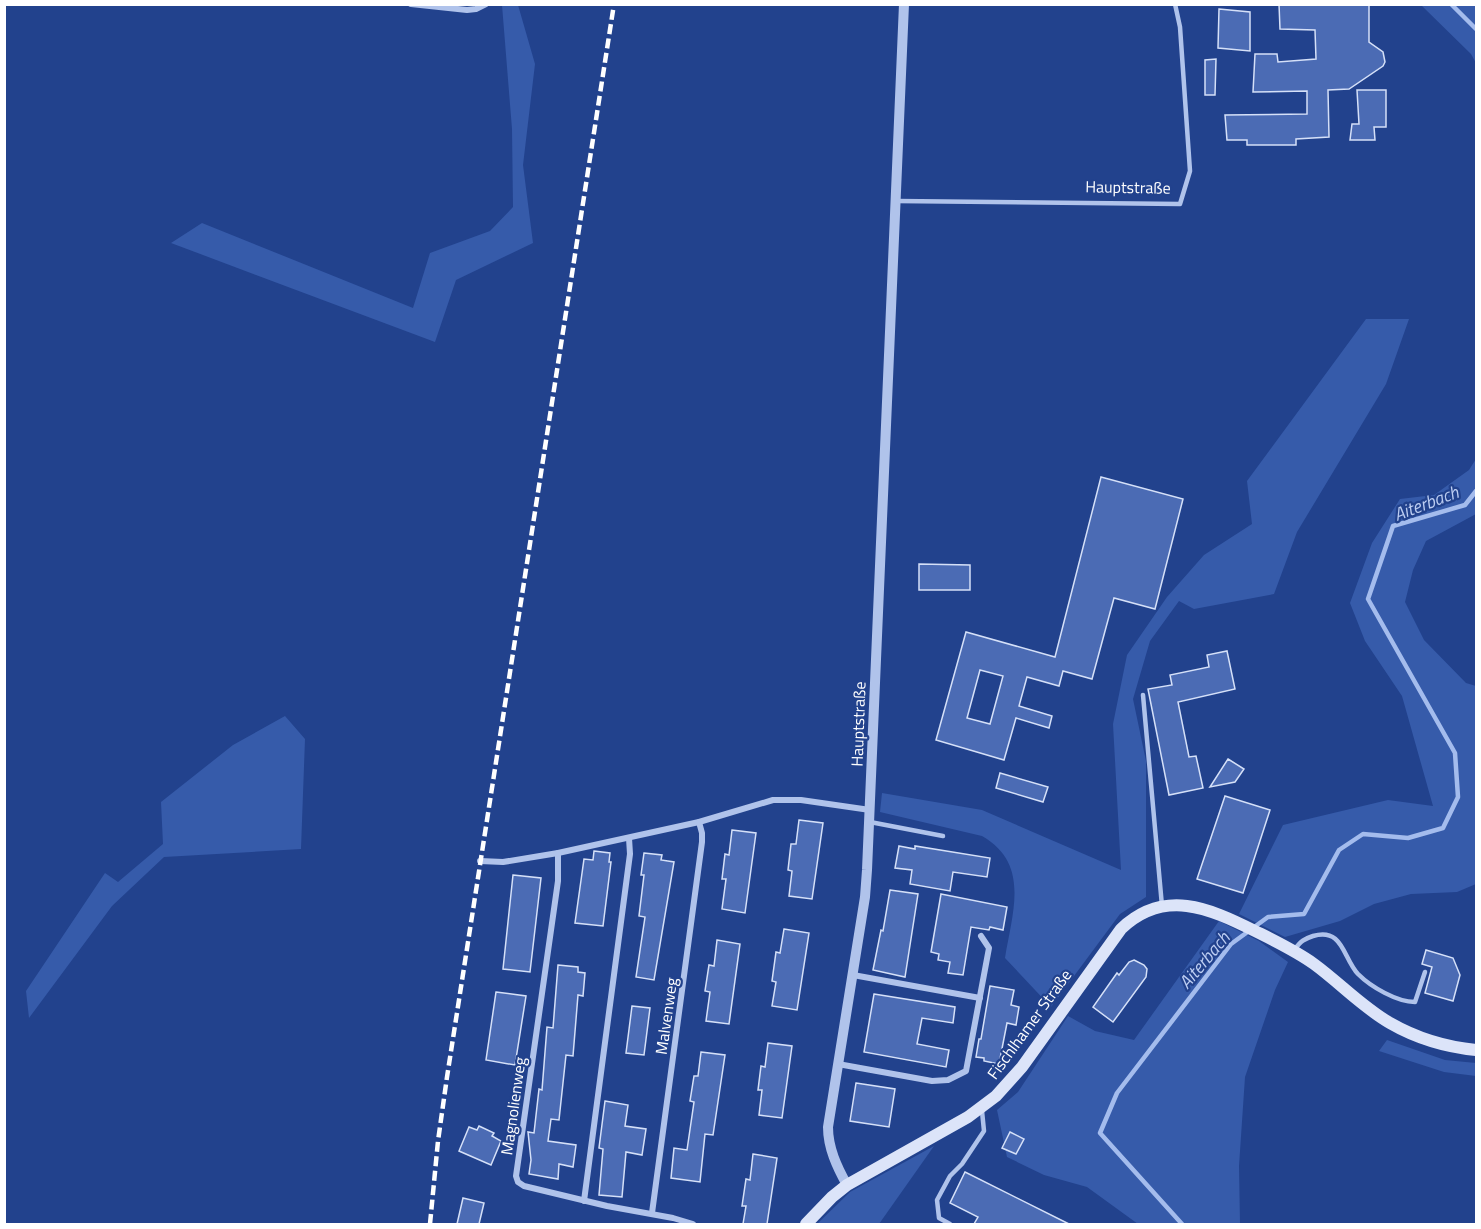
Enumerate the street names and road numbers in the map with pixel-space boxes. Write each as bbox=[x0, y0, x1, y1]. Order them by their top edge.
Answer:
street label: Hauptstraße bbox=[1085, 174, 1171, 200]
street label: Hauptstraße bbox=[845, 681, 871, 767]
street label: Fischlhamer Straße bbox=[981, 964, 1077, 1084]
street label: Malvenweg bbox=[649, 976, 683, 1056]
street label: Magnolienweg bbox=[494, 1055, 532, 1157]

